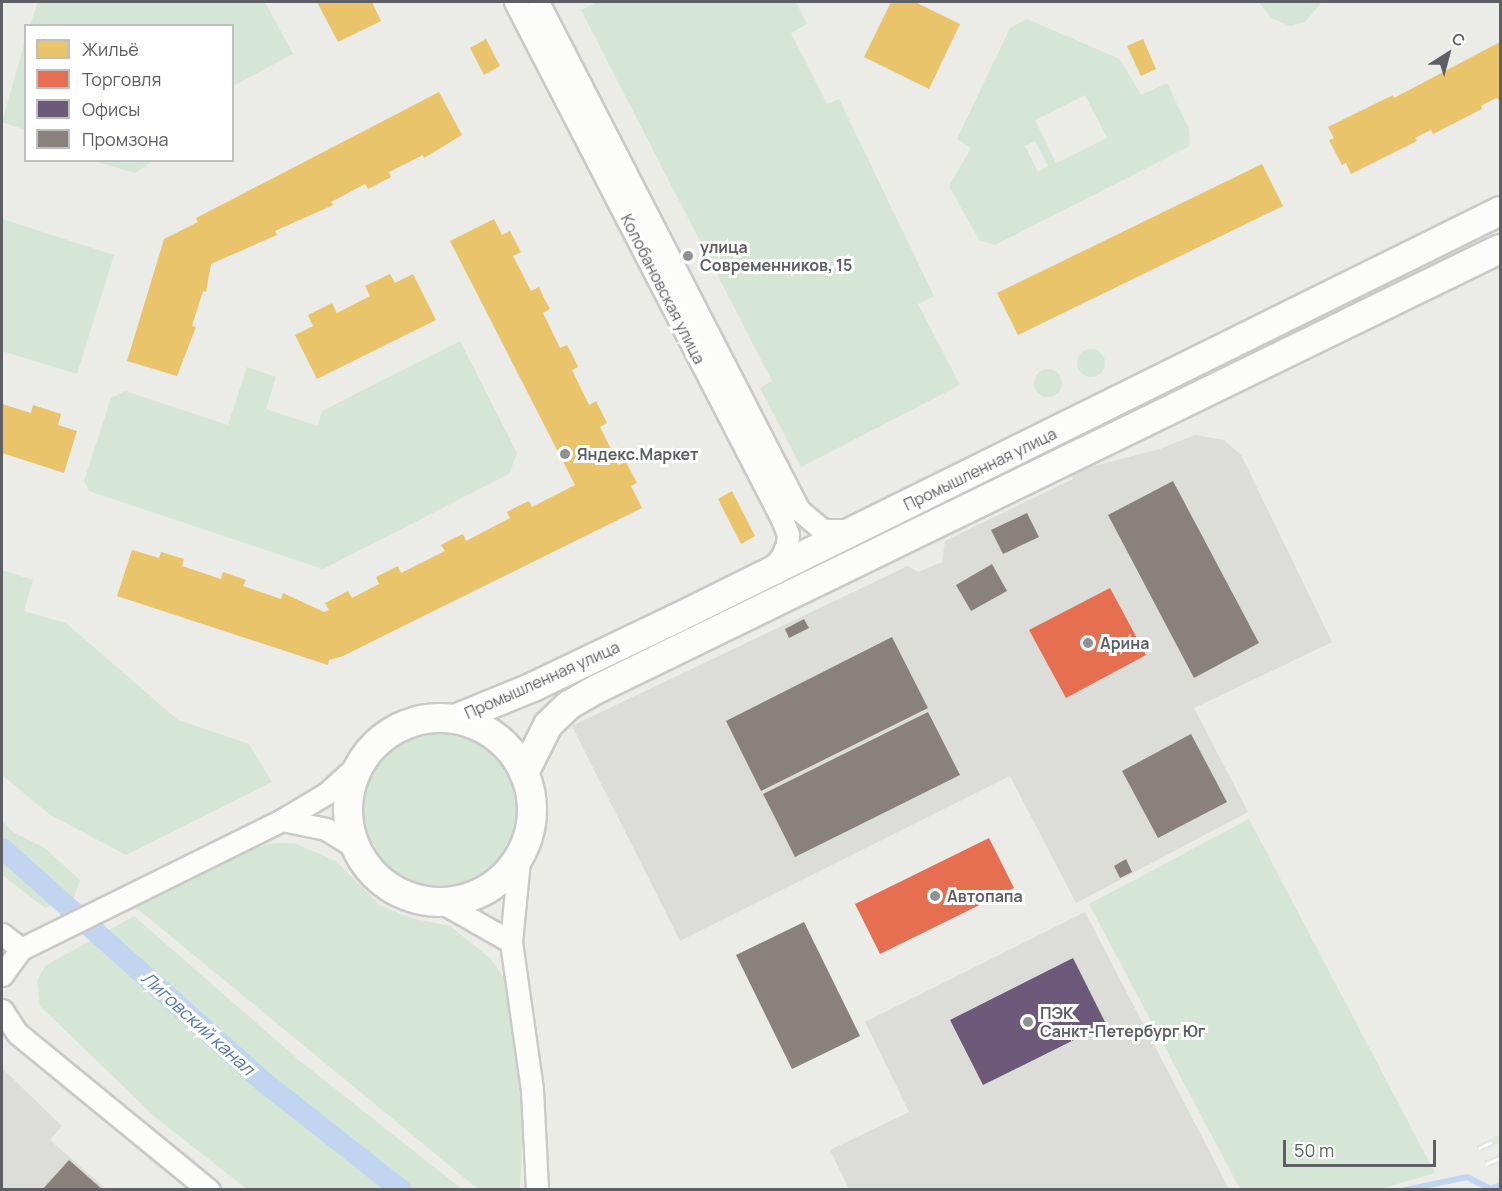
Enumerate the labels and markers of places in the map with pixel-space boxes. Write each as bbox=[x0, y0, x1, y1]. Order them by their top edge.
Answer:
place label: улица Современников, 15 bbox=[700, 237, 852, 275]
marker: улица Современников, 15 bbox=[681, 249, 695, 263]
place label: Яндекс.Маркет bbox=[577, 444, 698, 464]
marker: Яндекс.Маркет bbox=[558, 447, 572, 461]
place label: Арина bbox=[1100, 633, 1149, 653]
marker: Арина bbox=[1081, 636, 1095, 650]
place label: Автопапа bbox=[947, 886, 1023, 906]
marker: Автопапа bbox=[928, 889, 942, 903]
place label: ПЭК Санкт-Петербург Юг bbox=[1040, 1003, 1206, 1041]
marker: ПЭК Санкт-Петербург Юг bbox=[1021, 1015, 1035, 1029]

